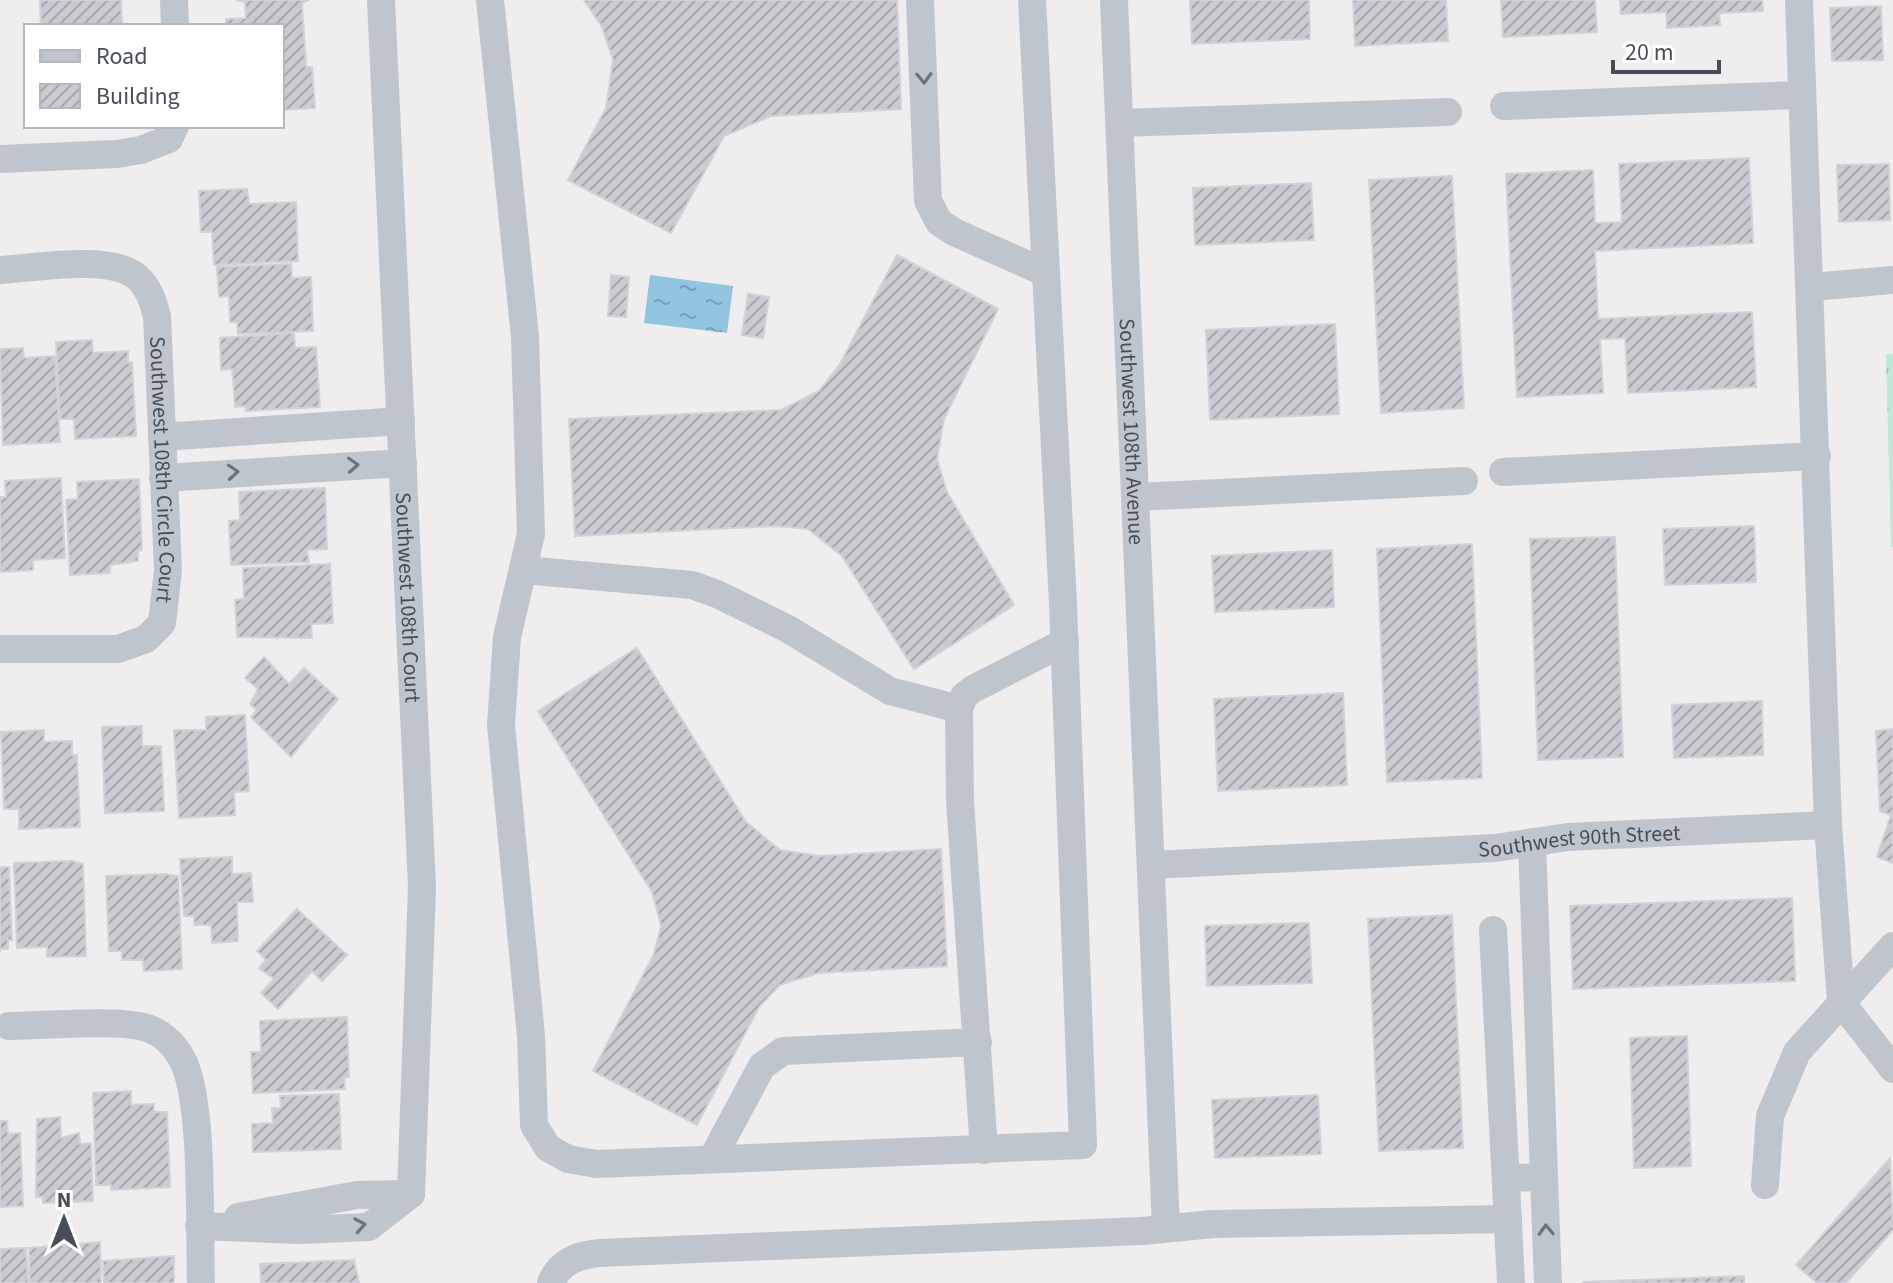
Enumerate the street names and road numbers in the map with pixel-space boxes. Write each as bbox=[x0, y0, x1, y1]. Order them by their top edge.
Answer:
street label: Southwest 108th Avenue bbox=[1110, 318, 1152, 546]
street label: Southwest 108th Circle Court bbox=[141, 336, 183, 605]
street label: Southwest 108th Court bbox=[387, 492, 428, 704]
street label: Southwest 90th Street bbox=[1477, 817, 1682, 866]

